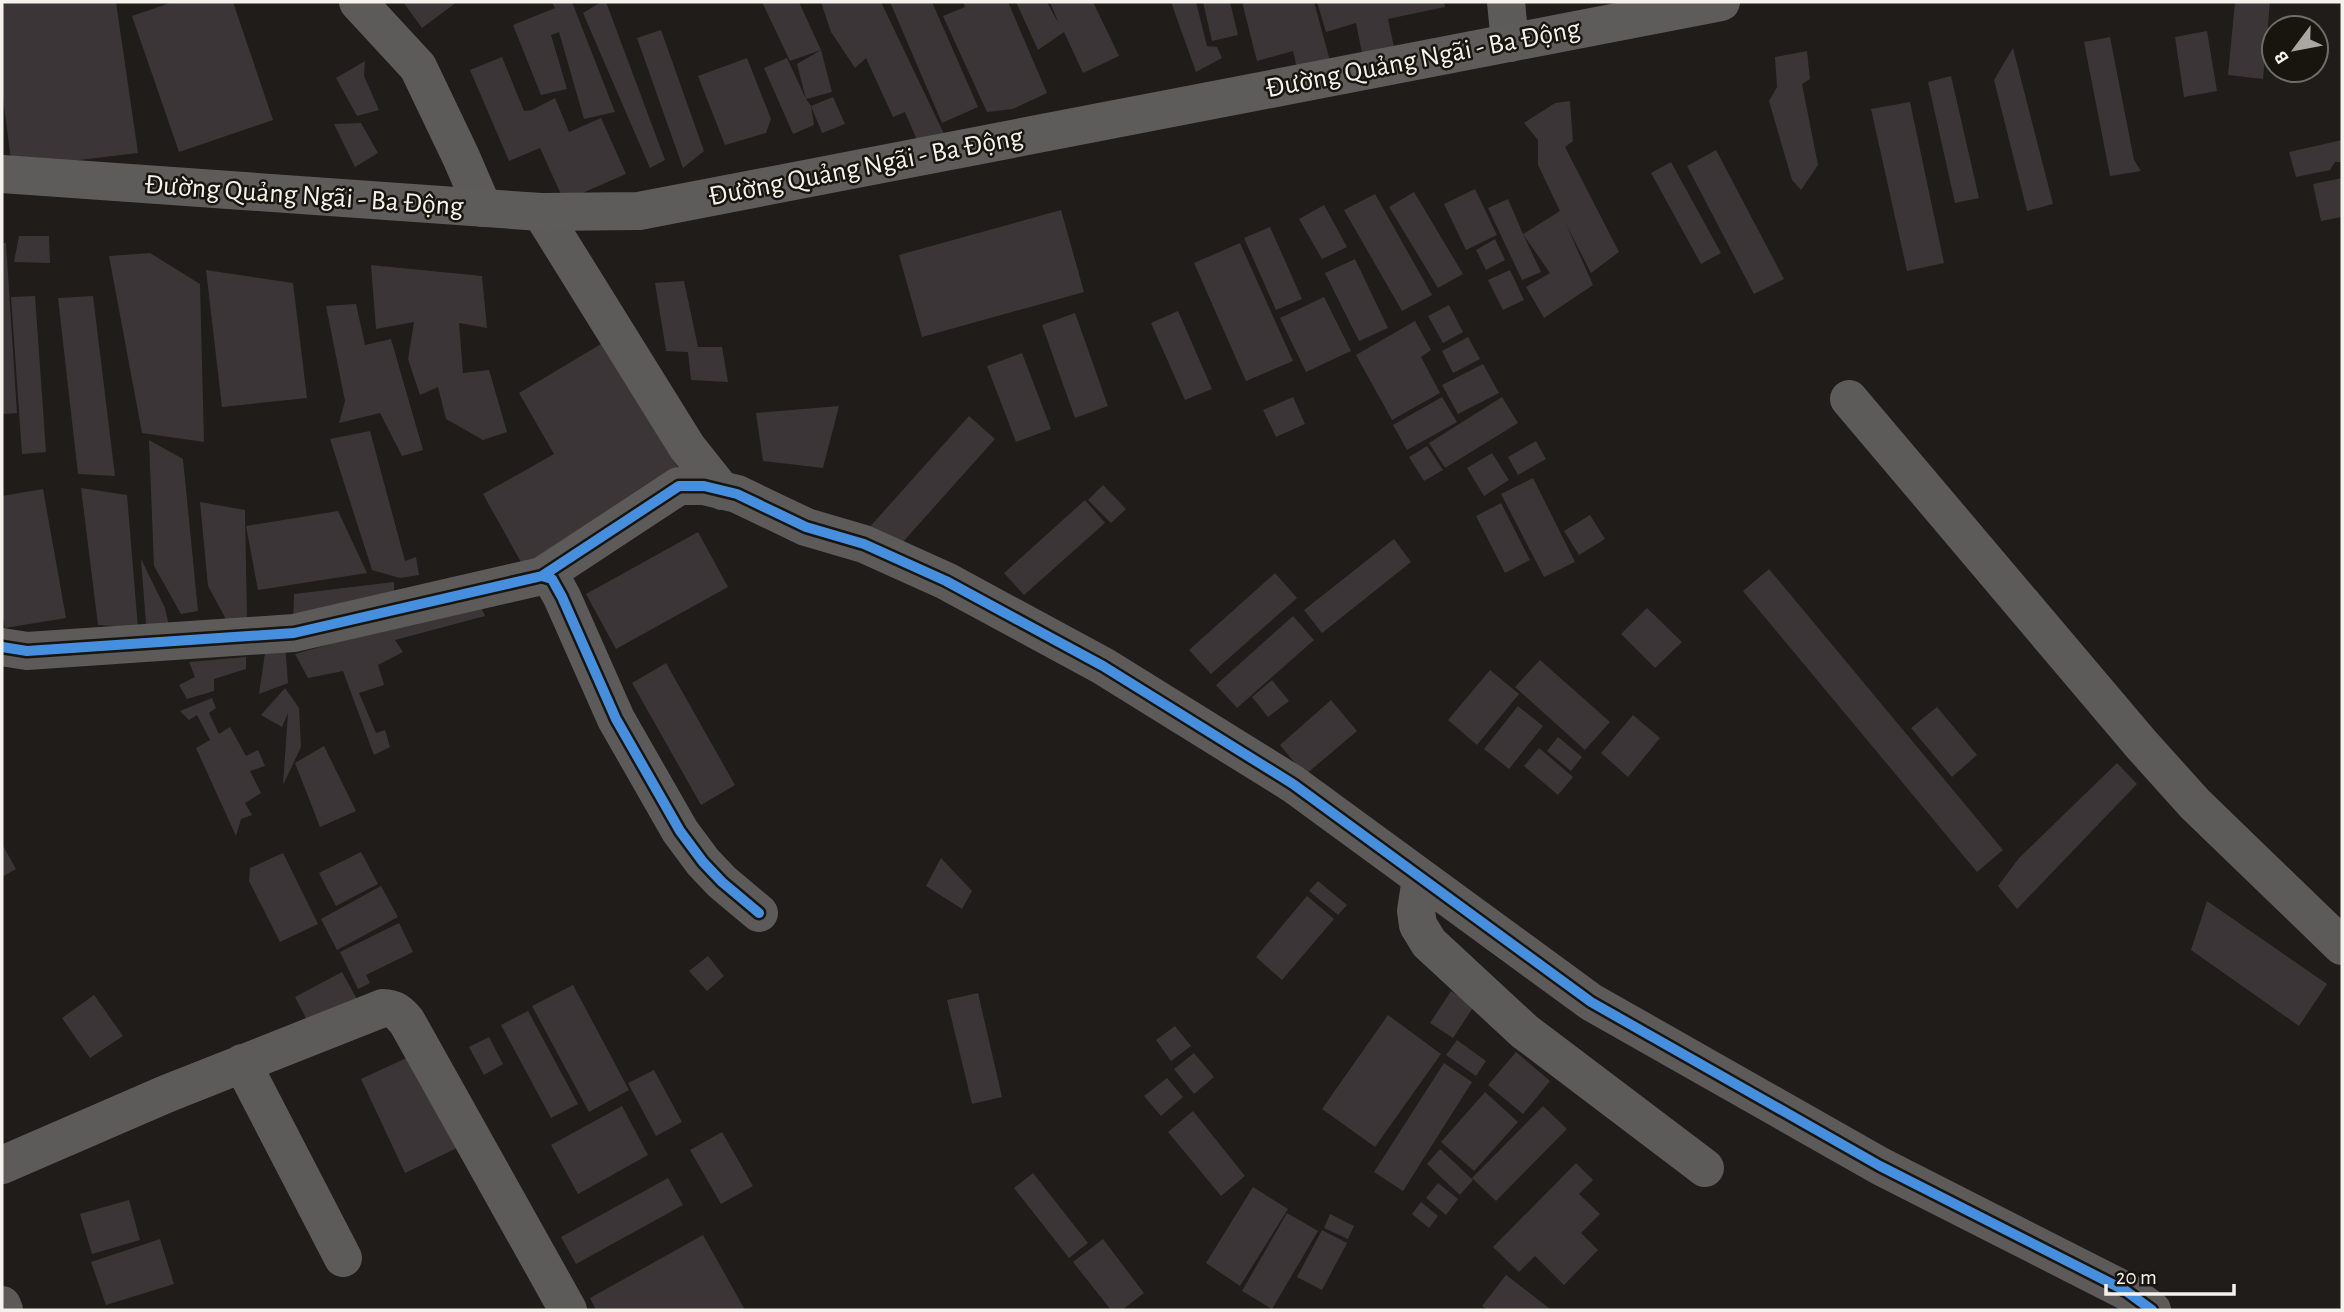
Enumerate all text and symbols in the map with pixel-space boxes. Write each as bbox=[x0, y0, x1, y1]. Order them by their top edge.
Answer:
north arrow bbox=[2260, 14, 2330, 84]
street label: Đường Quảng Ngãi - Ba Động bbox=[1263, 15, 1583, 103]
text: B bbox=[2271, 48, 2293, 67]
street label: Đường Quảng Ngãi - Ba Động bbox=[706, 123, 1026, 211]
street label: Đường Quảng Ngãi - Ba Động bbox=[144, 171, 465, 221]
scale bar bbox=[2106, 1252, 2234, 1296]
text: 20 m bbox=[2116, 1267, 2157, 1288]

